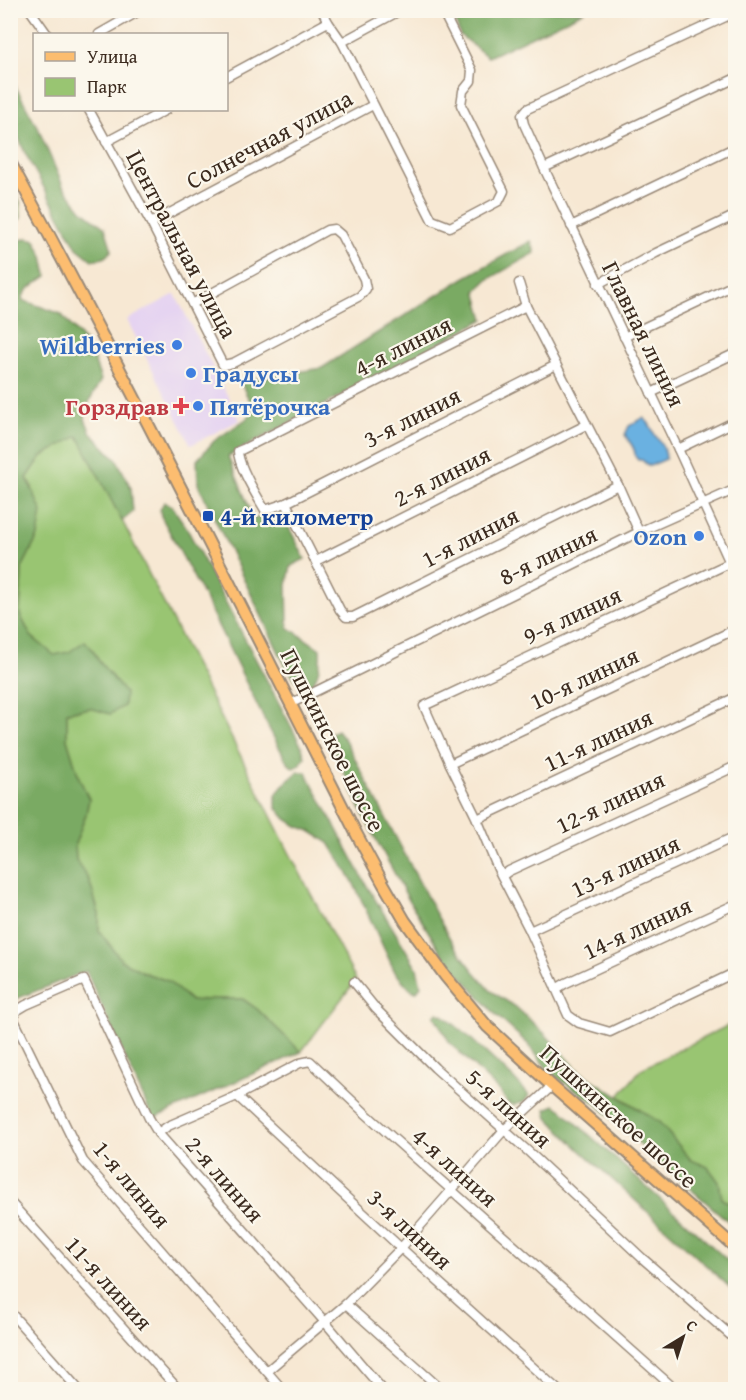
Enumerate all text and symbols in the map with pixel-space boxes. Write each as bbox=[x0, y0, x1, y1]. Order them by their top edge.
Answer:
legend bbox=[33, 33, 228, 111]
text: Улица bbox=[87, 43, 138, 70]
text: Парк bbox=[87, 73, 127, 100]
street label: Солнечная улица bbox=[180, 80, 359, 198]
street label: Центральная улица bbox=[118, 144, 247, 345]
street label: Главная линия bbox=[594, 255, 694, 413]
street label: 4-я линия bbox=[348, 307, 458, 385]
place label: Wildberries bbox=[39, 328, 165, 363]
marker: Wildberries bbox=[170, 338, 184, 352]
place label: Градусы bbox=[203, 356, 299, 391]
marker: Градусы bbox=[184, 366, 198, 380]
street label: 3-я линия bbox=[357, 378, 467, 456]
place label: Горздрав bbox=[66, 389, 169, 424]
place label: Пятёрочка bbox=[210, 389, 331, 424]
marker: Горздрав bbox=[174, 399, 188, 413]
marker: Пятёрочка bbox=[191, 399, 205, 413]
street label: 2-я линия bbox=[387, 437, 497, 515]
street label: 1-я линия bbox=[415, 498, 525, 576]
place label: 4-й километр bbox=[220, 499, 374, 534]
marker: 4-й километр bbox=[201, 509, 215, 523]
street label: 8-я линия bbox=[493, 516, 603, 594]
place label: Ozon bbox=[634, 519, 687, 554]
marker: Ozon bbox=[692, 529, 706, 543]
street label: 9-я линия bbox=[517, 577, 627, 653]
street label: 10-я линия bbox=[524, 637, 644, 719]
street label: Пушкинское шоссе bbox=[272, 642, 394, 838]
street label: 11-я линия bbox=[538, 699, 658, 781]
street label: 12-я линия bbox=[550, 761, 670, 843]
street label: 13-я линия bbox=[565, 825, 685, 907]
street label: 14-я линия bbox=[577, 887, 697, 969]
street label: Пушкинское шоссе bbox=[532, 1036, 706, 1196]
street label: 5-я линия bbox=[458, 1060, 560, 1156]
street label: 4-я линия bbox=[404, 1119, 506, 1215]
street label: 2-я линия bbox=[177, 1128, 273, 1230]
street label: 1-я линия bbox=[85, 1133, 179, 1235]
street label: 3-я линия bbox=[360, 1180, 460, 1278]
street label: 11-я линия bbox=[57, 1228, 161, 1338]
north arrow bbox=[653, 1307, 713, 1367]
text: С bbox=[681, 1313, 703, 1337]

